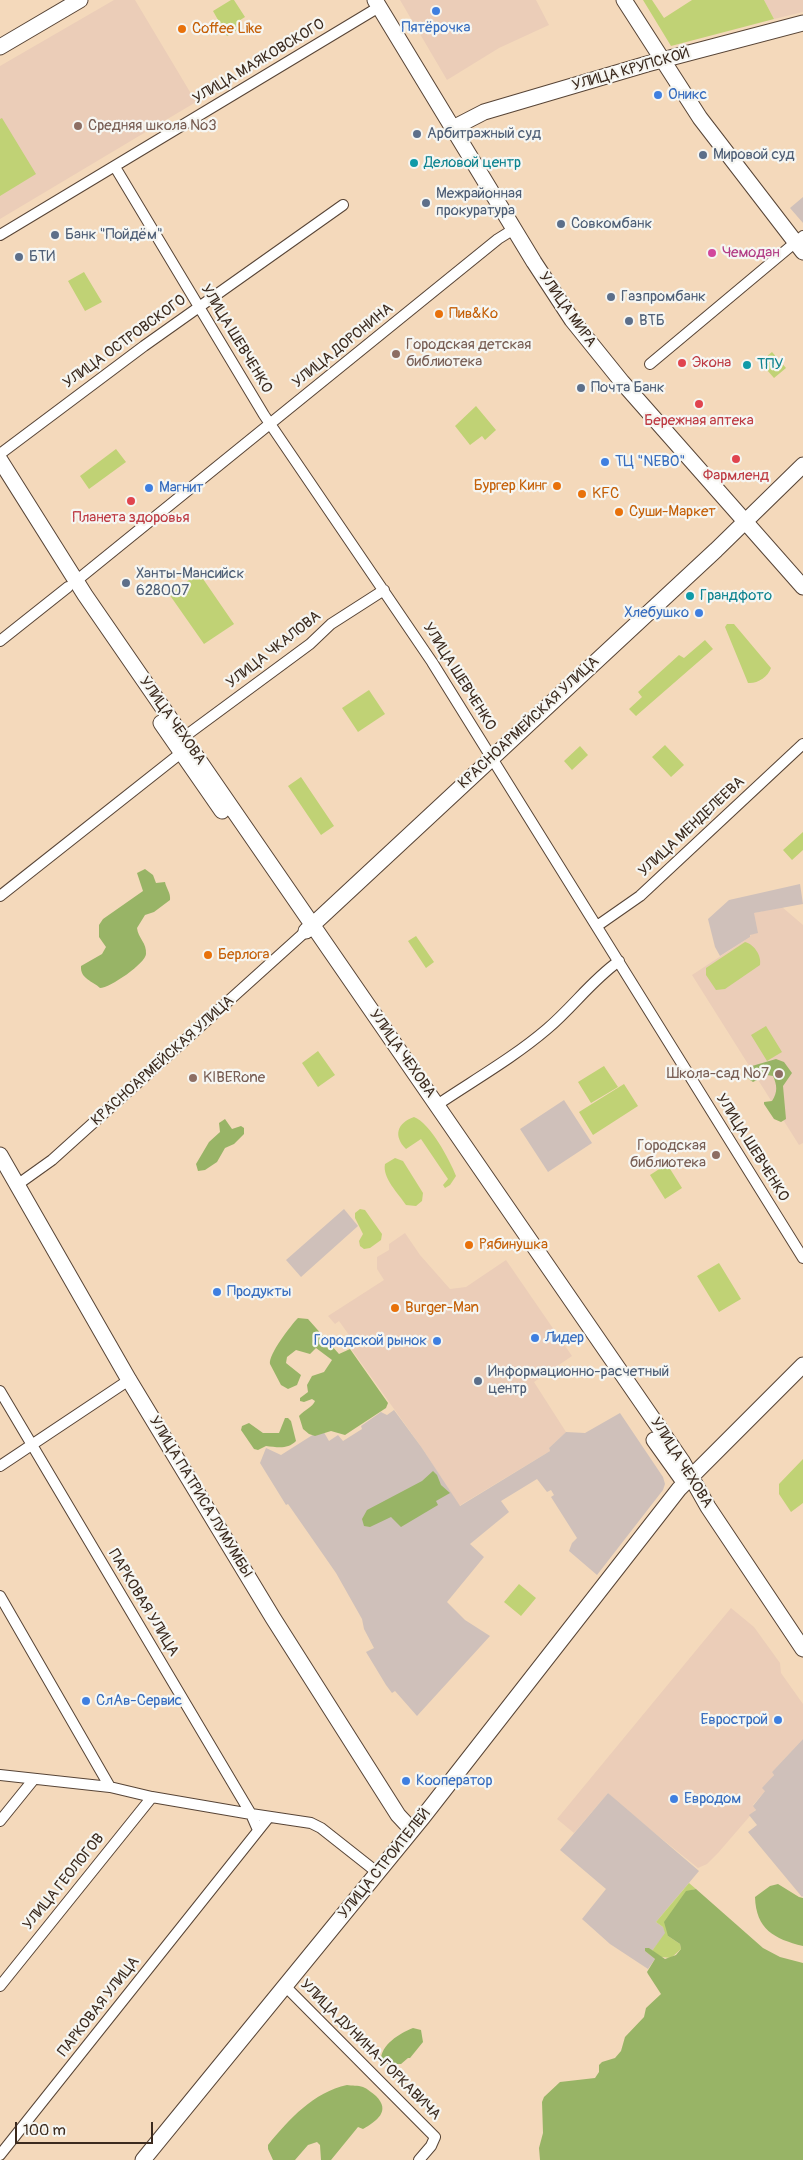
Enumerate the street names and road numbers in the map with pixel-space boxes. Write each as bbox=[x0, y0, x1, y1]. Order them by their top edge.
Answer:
street label: УЛИЦА МАЯКОВСКОГО bbox=[190, 15, 328, 109]
street label: УЛИЦА КРУПСКОЙ bbox=[570, 45, 692, 95]
street label: УЛИЦА МИРА bbox=[534, 269, 600, 351]
street label: УЛИЦА ШЕВЧЕНКО bbox=[196, 281, 276, 397]
street label: УЛИЦА ОСТРОВСКОГО bbox=[60, 291, 190, 393]
street label: УЛИЦА ДОРОНИНА bbox=[289, 300, 397, 392]
street label: УЛИЦА ЧКАЛОВА bbox=[223, 608, 325, 692]
street label: УЛИЦА ШЕВЧЕНКО bbox=[419, 620, 499, 734]
street label: КРАСНОАРМЕЙСКАЯ УЛИЦА bbox=[455, 653, 603, 793]
street label: УЛИЦА ЧЕХОВА bbox=[135, 674, 209, 768]
street label: УЛИЦА МЕНДЕЛЕЕВА bbox=[635, 773, 749, 881]
street label: КРАСНОАРМЕЙСКАЯ УЛИЦА bbox=[88, 992, 238, 1130]
street label: УЛИЦА ЧЕХОВА bbox=[365, 1007, 439, 1101]
street label: УЛИЦА ШЕВЧЕНКО bbox=[712, 1091, 792, 1205]
street label: УЛИЦА ПАТРИСА ЛУМУМБЫ bbox=[145, 1413, 255, 1581]
street label: УЛИЦА ЧЕХОВА bbox=[646, 1414, 716, 1512]
street label: ПАРКОВАЯ УЛИЦА bbox=[104, 1546, 182, 1660]
street label: УЛИЦА СТРОИТЕЛЕЙ bbox=[335, 1805, 435, 1923]
street label: УЛИЦА ГЕОЛОГОВ bbox=[20, 1830, 108, 1934]
street label: ПАРКОВАЯ УЛИЦА bbox=[54, 1953, 144, 2061]
street label: УЛИЦА ДУНИНА-ГОРКАВИЧА bbox=[296, 1976, 444, 2124]

